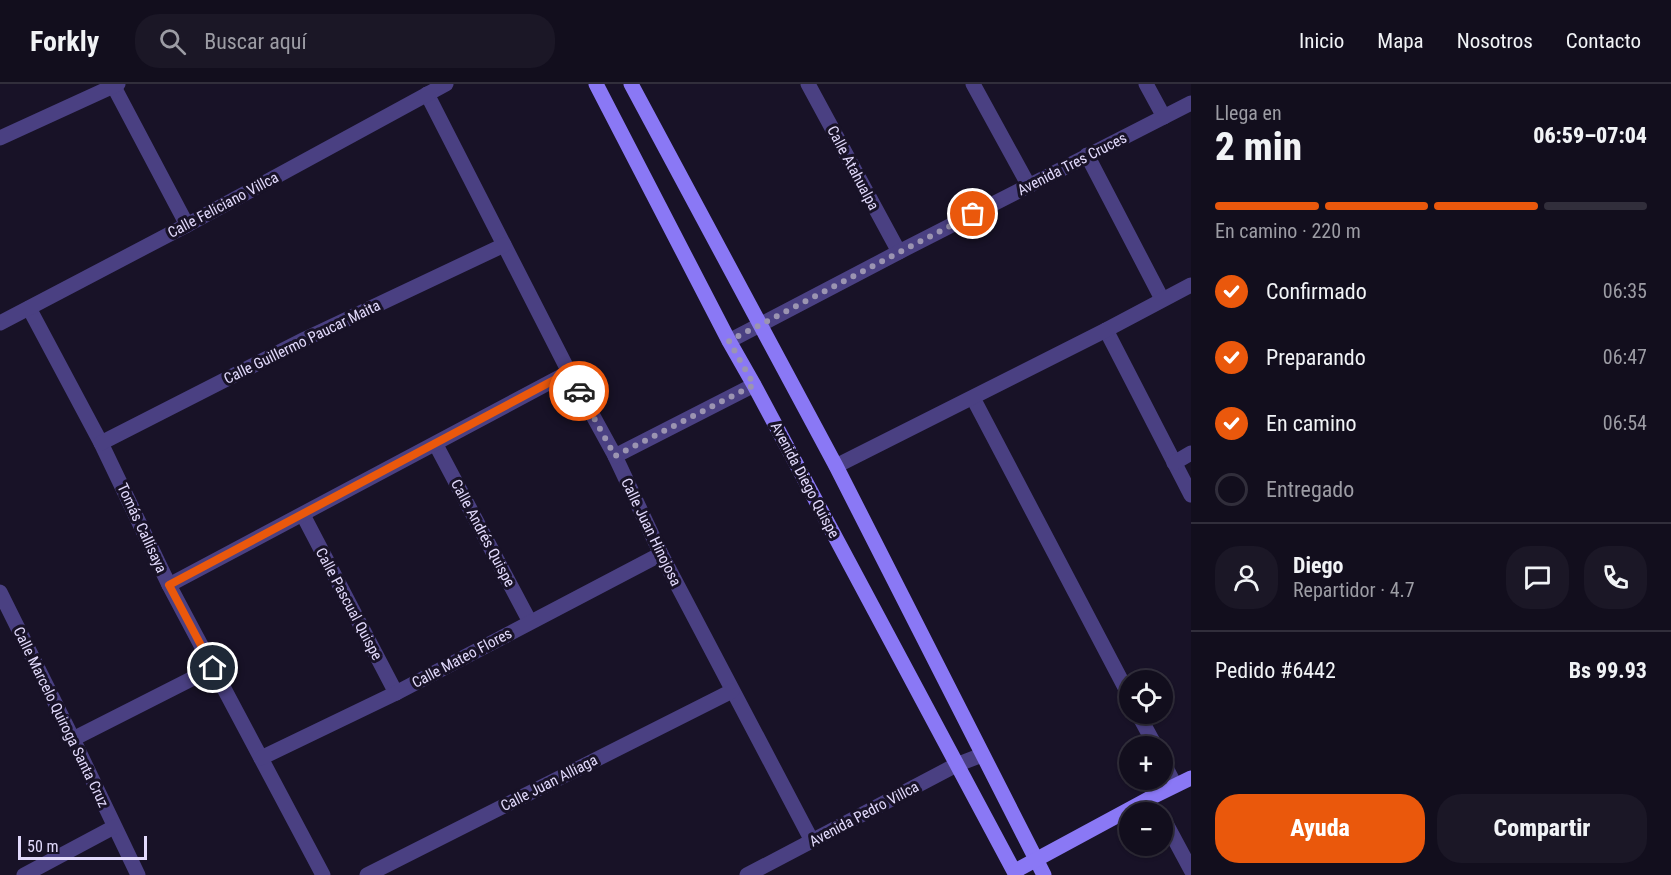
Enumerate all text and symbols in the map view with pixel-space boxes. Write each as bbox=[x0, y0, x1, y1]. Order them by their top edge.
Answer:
search box bbox=[135, 14, 555, 68]
text: Forkly bbox=[30, 25, 99, 58]
icon: search bbox=[156, 25, 189, 58]
text: Buscar aquí bbox=[204, 29, 307, 54]
text: Inicio bbox=[1299, 29, 1344, 53]
text: Mapa bbox=[1377, 29, 1424, 53]
text: Nosotros bbox=[1457, 29, 1533, 53]
text: Contacto bbox=[1566, 29, 1641, 53]
text: Llega en bbox=[1215, 101, 1282, 125]
street label: Calle Atahualpa bbox=[823, 123, 883, 213]
text: 06:59–07:04 bbox=[1533, 123, 1647, 148]
text: 2 min bbox=[1215, 124, 1302, 170]
street label: Avenida Tres Cruces bbox=[1014, 129, 1130, 199]
street label: Calle Feliciano Villca bbox=[165, 168, 281, 242]
pin bbox=[947, 188, 998, 239]
icon: bag bbox=[956, 197, 989, 230]
text: En camino · 220 m bbox=[1215, 219, 1361, 243]
icon: check bbox=[1215, 275, 1248, 308]
text: Confirmado bbox=[1266, 279, 1367, 304]
text: 06:35 bbox=[1603, 279, 1647, 303]
street label: Calle Guillermo Paucar Maita bbox=[221, 296, 383, 388]
icon: check bbox=[1215, 341, 1248, 374]
text: Preparando bbox=[1266, 345, 1366, 370]
text: 06:47 bbox=[1603, 345, 1647, 369]
courier bbox=[549, 361, 609, 421]
icon: car bbox=[563, 375, 596, 408]
icon: check bbox=[1215, 407, 1248, 440]
text: En camino bbox=[1266, 411, 1357, 436]
text: 06:54 bbox=[1603, 411, 1647, 435]
street label: Avenida Diego Quispe bbox=[767, 419, 843, 541]
street label: Calle Juan Hinojosa bbox=[617, 475, 685, 589]
street label: Calle Andrés Quispe bbox=[447, 476, 519, 590]
text: Entregado bbox=[1266, 477, 1354, 502]
street label: Tomás Callisaya bbox=[113, 480, 171, 576]
street label: Calle Pascual Quispe bbox=[312, 545, 386, 663]
button: person bbox=[1215, 546, 1278, 609]
button: chat bbox=[1506, 546, 1569, 609]
button: phone bbox=[1584, 546, 1647, 609]
text: Diego bbox=[1293, 553, 1344, 578]
text: Repartidor · 4.7 bbox=[1293, 578, 1415, 602]
street label: Calle Marcelo Quiroga Santa Cruz bbox=[9, 624, 113, 810]
street label: Calle Mateo Flores bbox=[409, 624, 515, 692]
pin bbox=[187, 642, 238, 693]
icon: home bbox=[196, 651, 229, 684]
text: Pedido #6442 bbox=[1215, 658, 1336, 683]
text: Bs 99.93 bbox=[1569, 658, 1647, 683]
map controls bbox=[1119, 670, 1173, 856]
button: locate bbox=[1119, 670, 1173, 724]
button: + bbox=[1119, 736, 1173, 790]
street label: Calle Juan Alliaga bbox=[498, 751, 600, 815]
street label: Avenida Pedro Villca bbox=[806, 778, 922, 850]
button: Ayuda bbox=[1215, 794, 1425, 863]
button: Compartir bbox=[1437, 794, 1647, 863]
button: − bbox=[1119, 802, 1173, 856]
scale bar bbox=[18, 833, 147, 860]
text: 50 m bbox=[27, 837, 59, 856]

